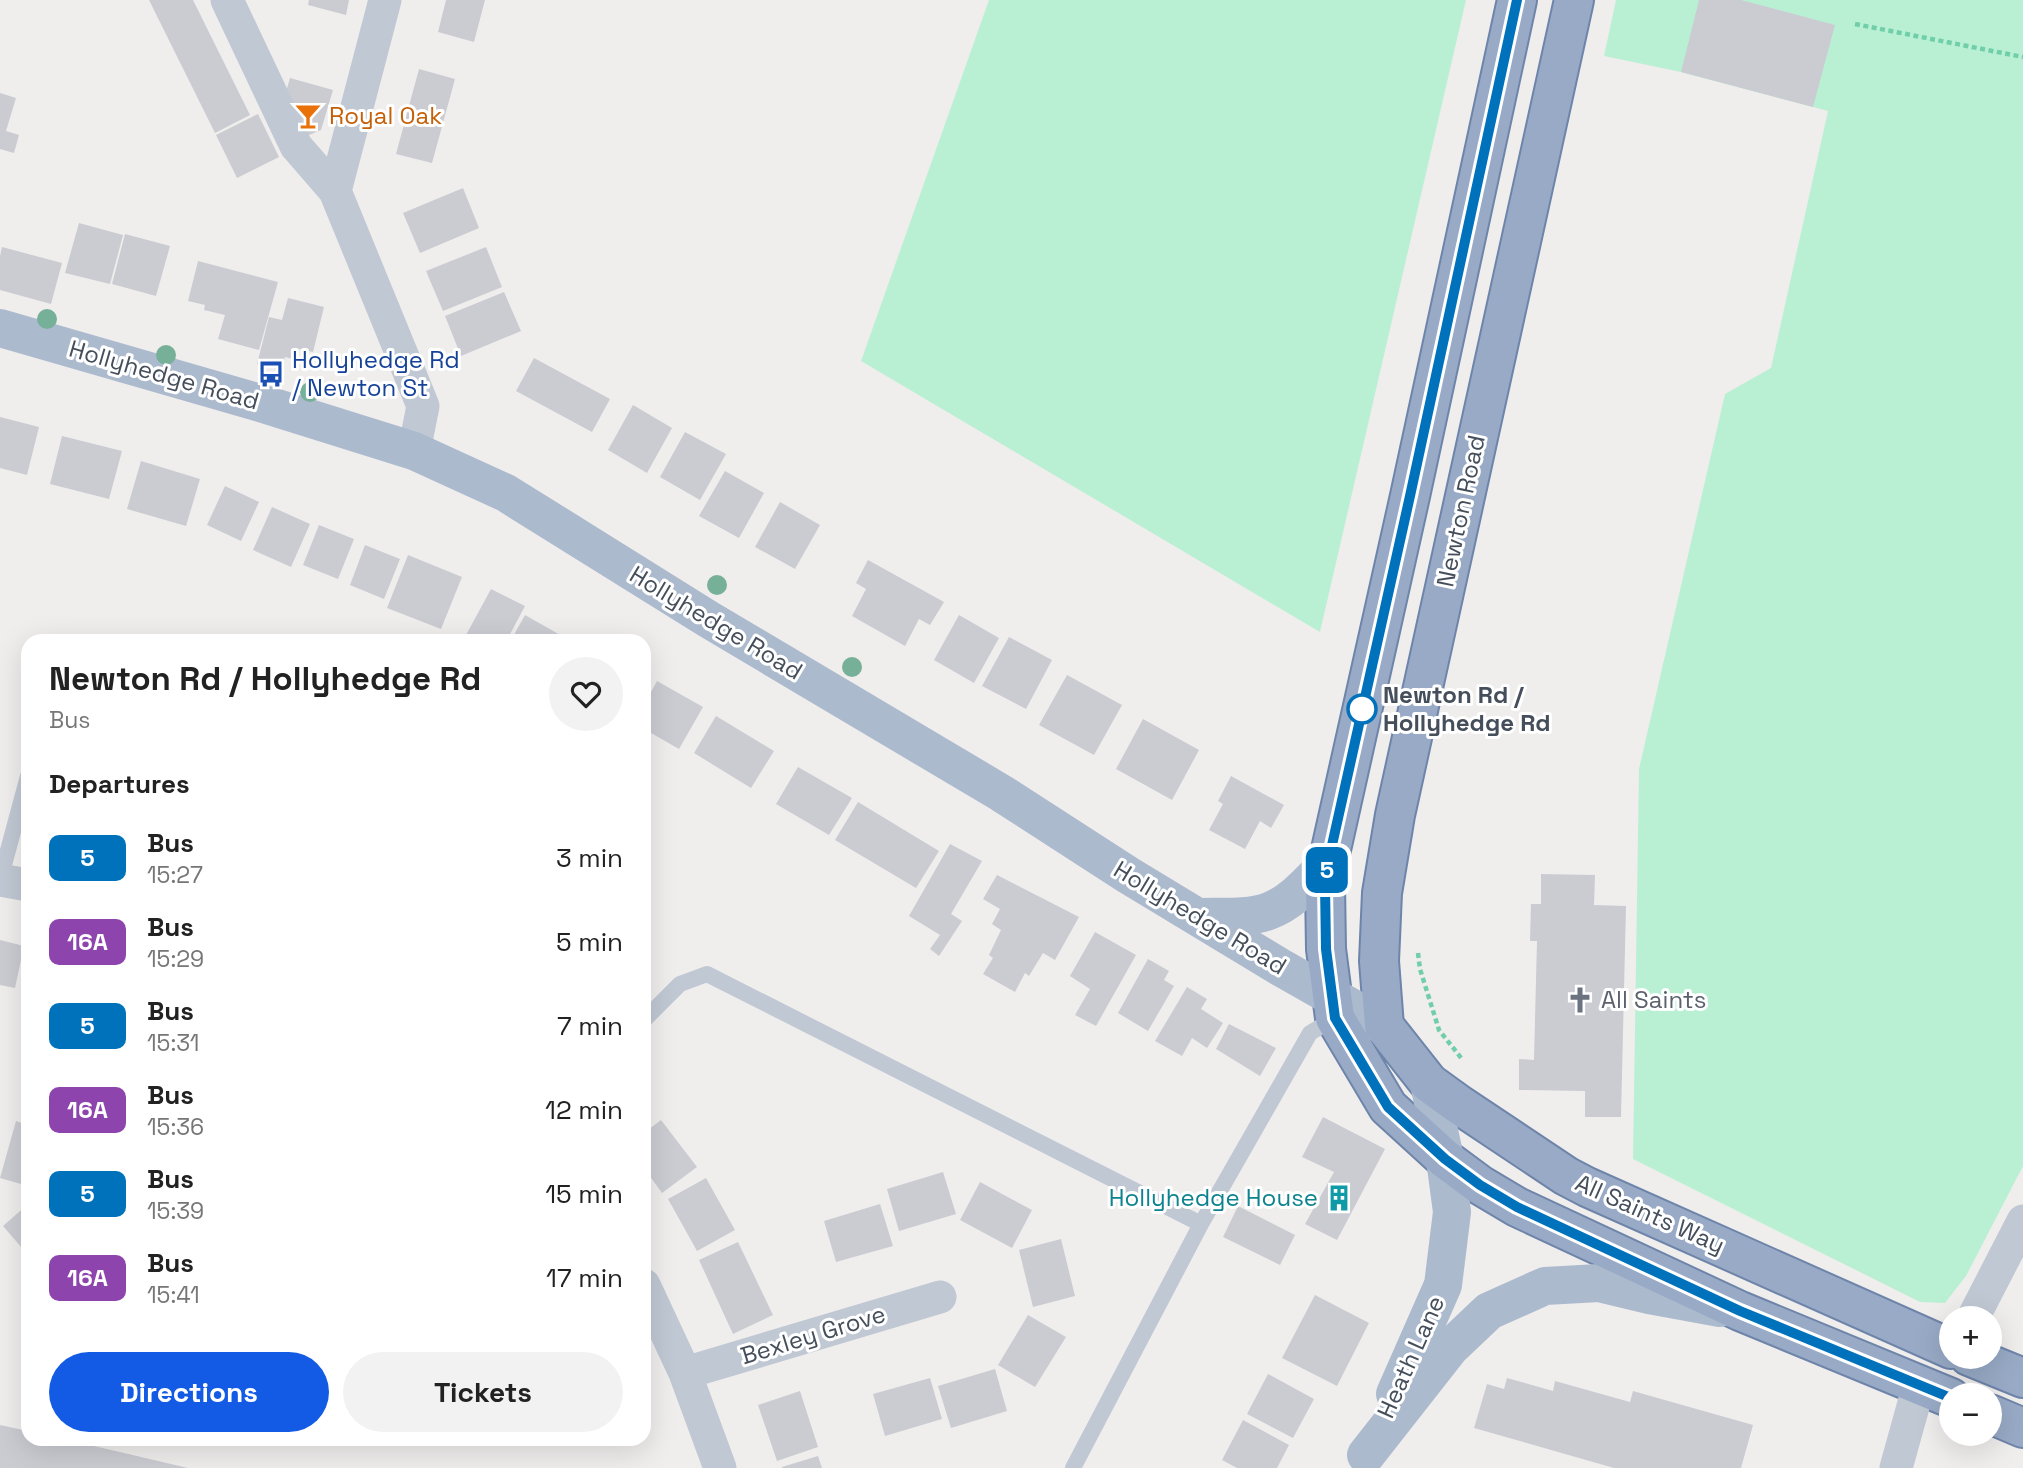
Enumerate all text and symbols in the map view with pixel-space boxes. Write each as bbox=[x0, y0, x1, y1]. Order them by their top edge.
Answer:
place label: Royal Oak bbox=[329, 100, 442, 131]
bar icon: Royal Oak bbox=[293, 101, 323, 131]
street label: Hollyhedge Road bbox=[66, 333, 263, 416]
place label: Hollyhedge Rd / Newton St bbox=[292, 344, 460, 403]
bus stop icon: Hollyhedge Rd / Newton St bbox=[256, 359, 286, 389]
street label: Newton Road bbox=[1429, 432, 1492, 590]
street label: Hollyhedge Road bbox=[624, 559, 808, 686]
button: heart bbox=[549, 657, 623, 731]
text: Newton Rd / Hollyhedge Rd bbox=[49, 658, 481, 700]
place label: Newton Rd / Hollyhedge Rd bbox=[1383, 679, 1551, 738]
marker: Newton Rd / Hollyhedge Rd bbox=[1347, 694, 1377, 724]
text: Bus bbox=[49, 705, 90, 735]
text: Departures bbox=[49, 767, 190, 801]
text: Bus bbox=[147, 826, 194, 860]
text: 3 min bbox=[556, 841, 623, 875]
text: 5 bbox=[80, 842, 95, 873]
line badge: 5 bbox=[1304, 847, 1350, 893]
street label: Hollyhedge Road bbox=[1108, 854, 1292, 981]
text: 5 bbox=[1320, 854, 1334, 885]
text: 15:27 bbox=[147, 860, 203, 890]
text: Bus bbox=[147, 910, 194, 944]
text: 5 min bbox=[556, 925, 623, 959]
text: 16A bbox=[67, 926, 108, 957]
text: 15:29 bbox=[147, 944, 204, 974]
place label: All Saints bbox=[1601, 984, 1707, 1015]
church icon: All Saints bbox=[1565, 985, 1595, 1015]
text: Bus bbox=[147, 994, 194, 1028]
text: 7 min bbox=[557, 1009, 623, 1043]
text: 5 bbox=[80, 1010, 95, 1041]
text: 15:31 bbox=[147, 1028, 199, 1058]
text: Bus bbox=[147, 1078, 194, 1112]
text: 12 min bbox=[545, 1093, 623, 1127]
text: 16A bbox=[67, 1094, 108, 1125]
text: 15:36 bbox=[147, 1112, 204, 1142]
text: Bus bbox=[147, 1162, 194, 1196]
street label: All Saints Way bbox=[1571, 1167, 1730, 1260]
text: 15 min bbox=[545, 1177, 623, 1211]
text: 5 bbox=[80, 1178, 95, 1209]
place label: Hollyhedge House bbox=[1109, 1182, 1318, 1213]
building icon: Hollyhedge House bbox=[1324, 1183, 1354, 1213]
text: 15:39 bbox=[147, 1196, 204, 1226]
text: Bus bbox=[147, 1246, 194, 1280]
text: 17 min bbox=[546, 1261, 623, 1295]
text: 16A bbox=[67, 1262, 108, 1293]
text: 15:41 bbox=[147, 1280, 200, 1310]
street label: Heath Lane bbox=[1370, 1291, 1451, 1423]
street label: Bexley Grove bbox=[737, 1298, 889, 1371]
map controls bbox=[1939, 1306, 2002, 1446]
button: + bbox=[1939, 1306, 2002, 1369]
button: Directions bbox=[49, 1352, 329, 1432]
button: Tickets bbox=[343, 1352, 623, 1432]
button: − bbox=[1939, 1383, 2002, 1446]

